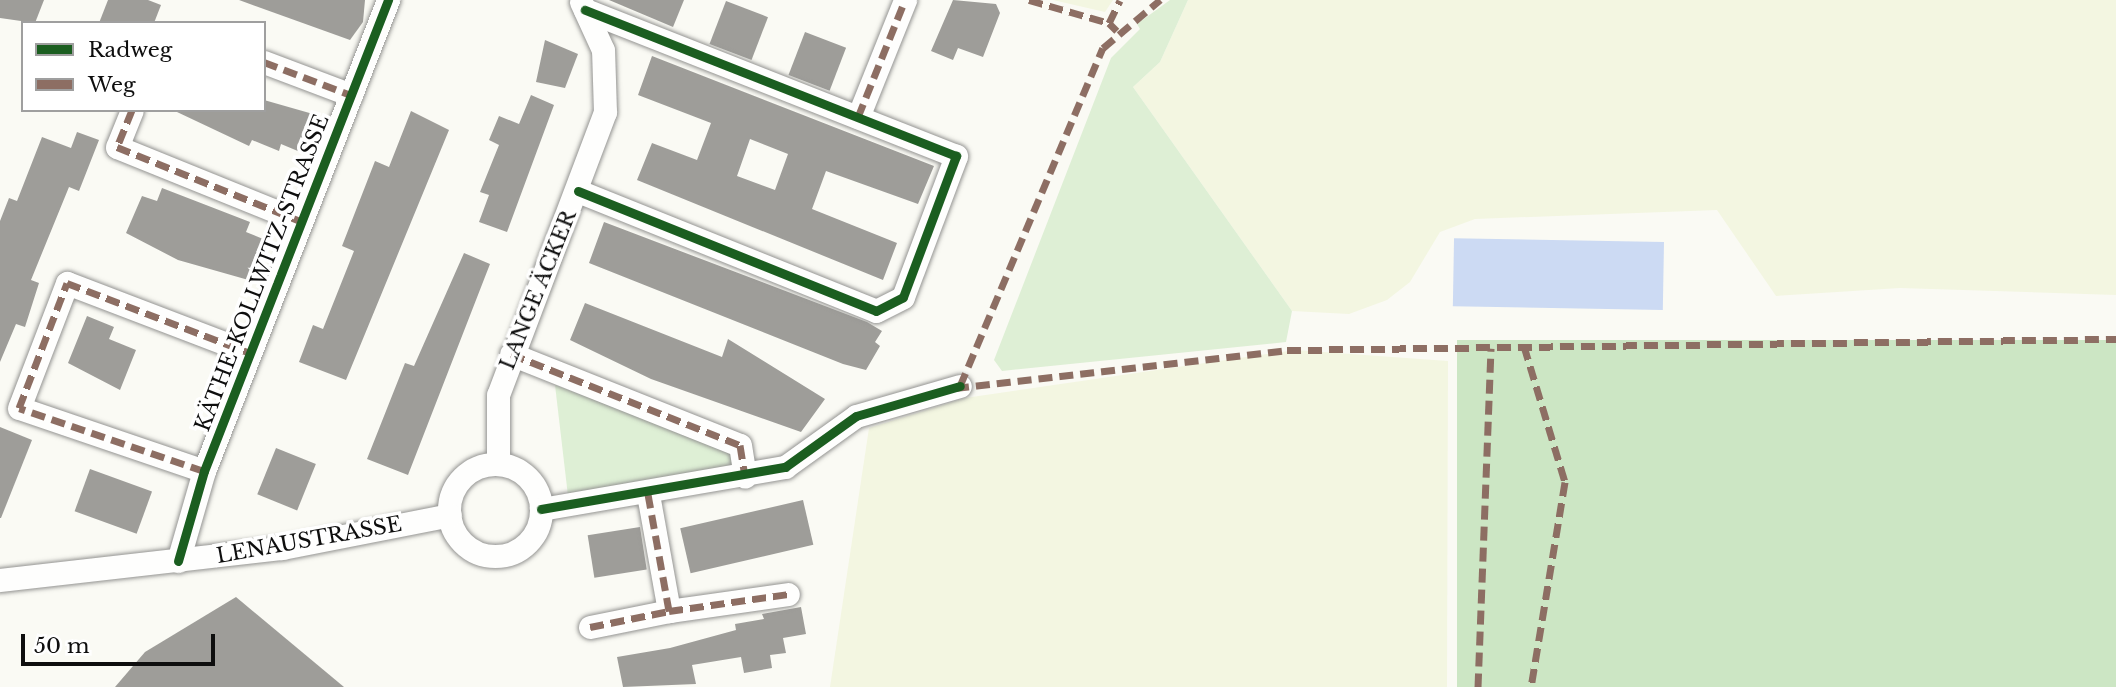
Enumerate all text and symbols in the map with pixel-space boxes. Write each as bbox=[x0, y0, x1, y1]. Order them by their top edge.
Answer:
legend bbox=[21, 21, 266, 112]
text: Radweg bbox=[88, 37, 172, 63]
text: Weg bbox=[88, 72, 136, 98]
street label: KÄTHE-KOLLWITZ-STRASSE bbox=[190, 111, 334, 435]
street label: LANGE ÄCKER bbox=[494, 206, 582, 374]
street label: LENAUSTRASSE bbox=[214, 511, 404, 569]
scale bar bbox=[24, 620, 219, 664]
text: 50 m bbox=[34, 633, 89, 659]

